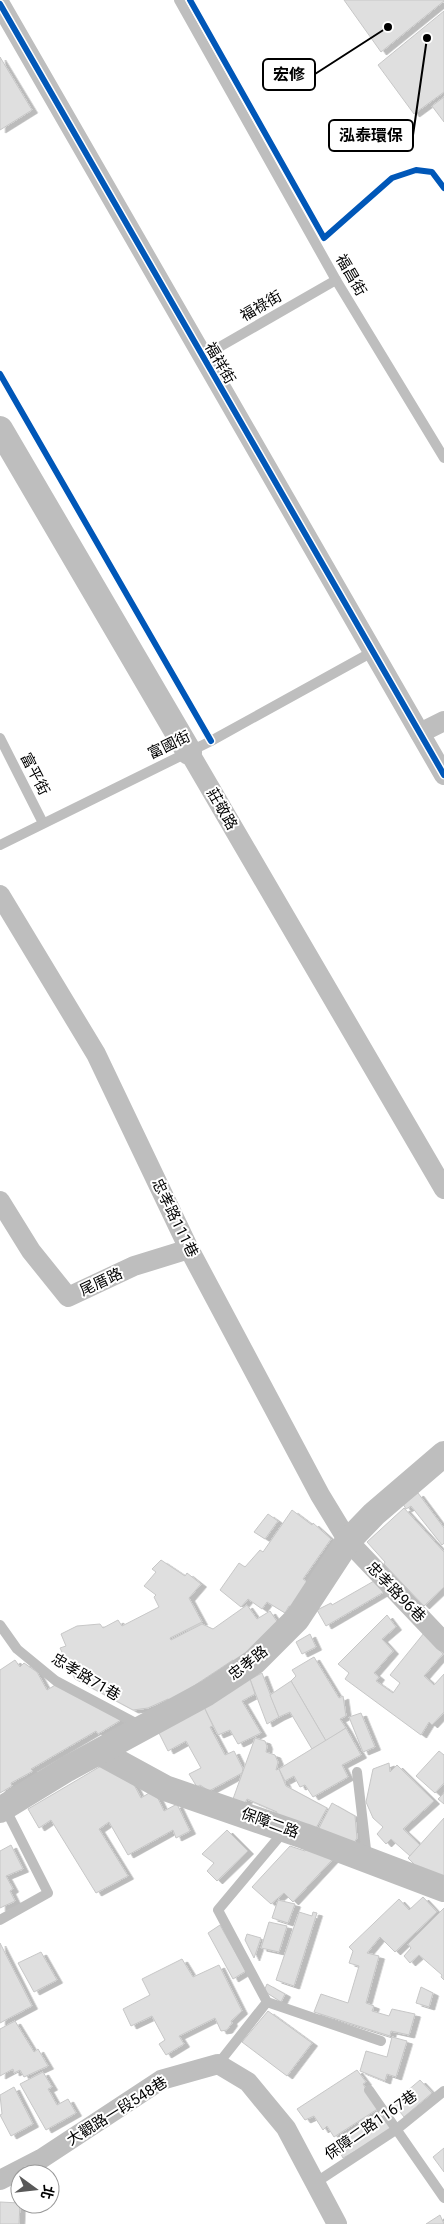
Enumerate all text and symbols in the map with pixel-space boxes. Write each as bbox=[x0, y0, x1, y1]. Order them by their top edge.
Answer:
callout: 宏修 bbox=[263, 59, 315, 90]
text: 宏修 bbox=[273, 65, 305, 84]
callout: 泓泰環保 bbox=[329, 120, 413, 151]
text: 泓泰環保 bbox=[339, 126, 403, 145]
street label: 福昌街 bbox=[332, 251, 370, 299]
street label: 福祿街 bbox=[237, 287, 285, 325]
street label: 福祥街 bbox=[201, 339, 239, 387]
street label: 富國街 bbox=[145, 727, 193, 763]
street label: 富平街 bbox=[17, 750, 53, 798]
street label: 莊敬路 bbox=[203, 785, 241, 833]
street label: 忠孝路111巷 bbox=[148, 1176, 202, 1260]
street label: 尾厝路 bbox=[77, 1264, 125, 1300]
street label: 忠孝路96巷 bbox=[363, 1558, 429, 1626]
street label: 忠孝路 bbox=[225, 1642, 271, 1684]
street label: 忠孝路71巷 bbox=[48, 1649, 124, 1705]
street label: 保障二路 bbox=[239, 1804, 301, 1842]
street label: 大觀路一段548巷 bbox=[63, 2073, 171, 2149]
street label: 保障二路1167巷 bbox=[321, 2086, 421, 2164]
north arrow bbox=[10, 2164, 60, 2214]
text: 北 bbox=[38, 2184, 57, 2201]

